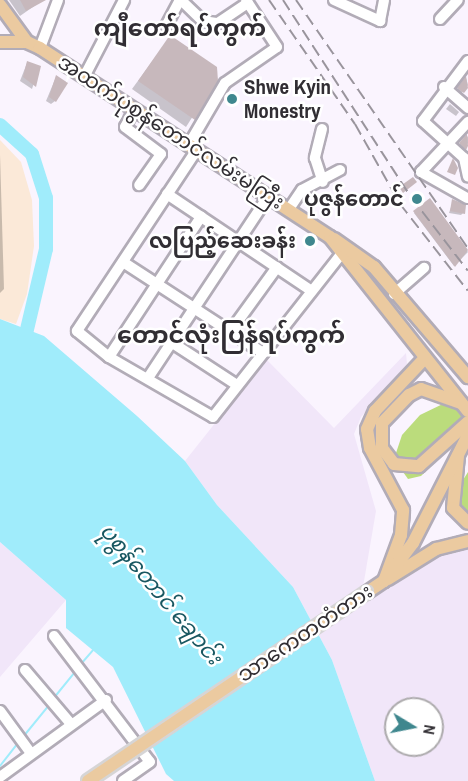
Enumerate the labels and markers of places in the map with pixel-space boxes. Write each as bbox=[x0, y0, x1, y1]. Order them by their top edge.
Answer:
place label: Shwe Kyin Monestry bbox=[244, 74, 331, 124]
marker: Shwe Kyin Monestry bbox=[225, 92, 239, 106]
place label: ပုဇွန်တောင် bbox=[304, 186, 404, 212]
marker: ပုဇွန်တောင် bbox=[408, 190, 426, 208]
place label: လပြည့်ဆေးခန်း bbox=[149, 228, 296, 254]
marker: လပြည့်ဆေးခန်း bbox=[301, 232, 319, 250]

